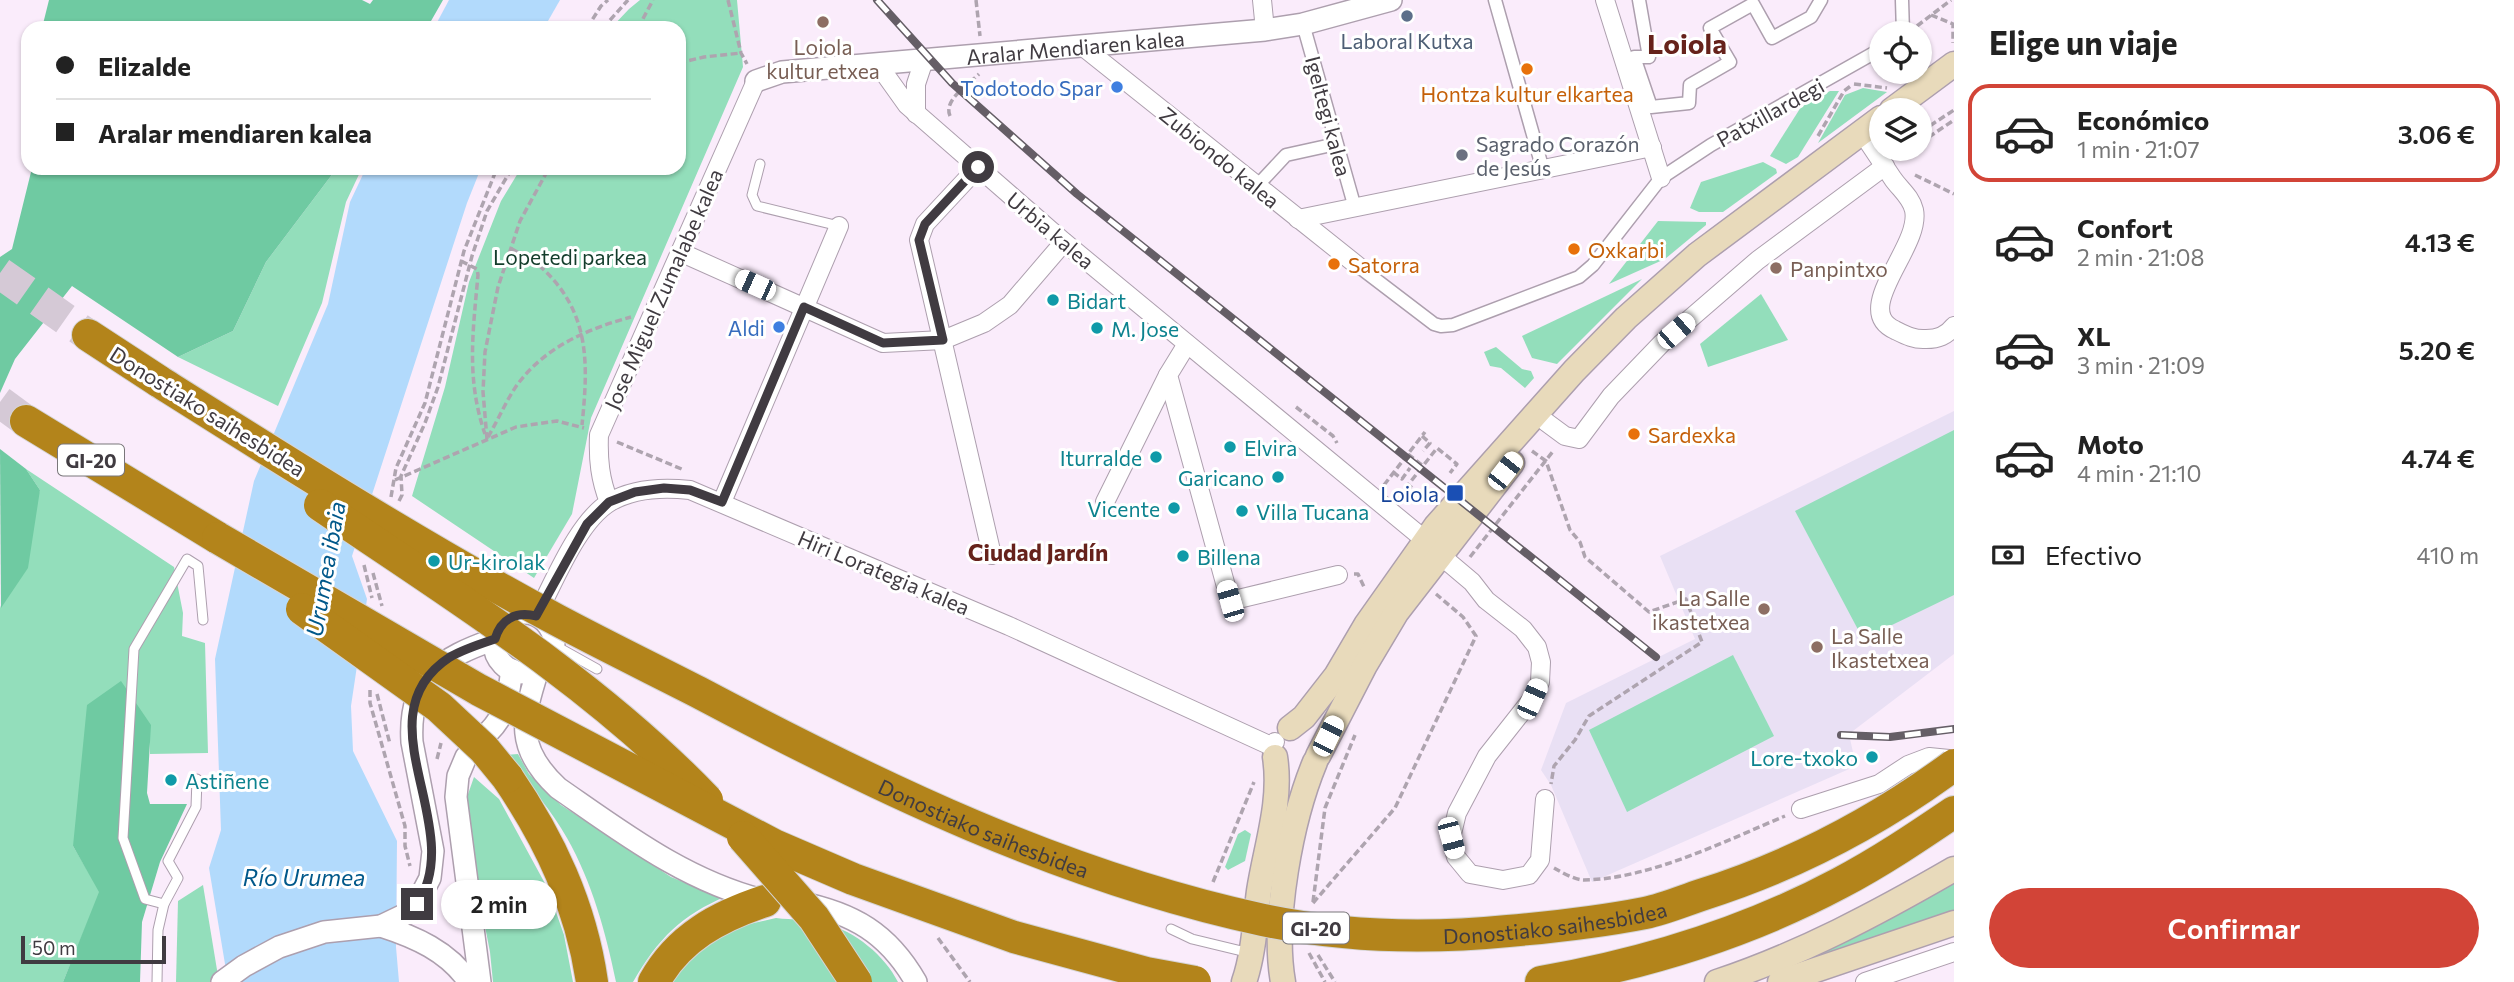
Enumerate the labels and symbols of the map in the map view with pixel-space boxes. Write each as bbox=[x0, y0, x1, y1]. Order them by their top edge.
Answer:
marker: Laboral Kutxa bbox=[1399, 8, 1415, 24]
marker: Loiola kultur etxea bbox=[815, 14, 831, 30]
street label: Aralar Mendiaren kalea bbox=[965, 25, 1186, 68]
district label: Loiola bbox=[1647, 26, 1727, 60]
place label: Laboral Kutxa bbox=[1341, 28, 1473, 53]
place label: Loiola kultur etxea bbox=[766, 34, 880, 83]
street label: Igeltegi kalea bbox=[1301, 53, 1357, 179]
marker: Hontza kultur elkartea bbox=[1519, 61, 1535, 77]
street label: Patxillardegi bbox=[1712, 72, 1828, 152]
place label: Todotodo Spar bbox=[960, 75, 1103, 100]
marker: Todotodo Spar bbox=[1109, 79, 1125, 95]
place label: Hontza kultur elkartea bbox=[1420, 81, 1634, 106]
street label: Zubiondo kalea bbox=[1155, 101, 1285, 213]
place label: Sagrado Corazón de Jesús bbox=[1476, 131, 1640, 180]
marker: Sagrado Corazón de Jesús bbox=[1454, 147, 1470, 163]
route start bbox=[962, 151, 994, 183]
street label: Jose Miguel Zumalabe kalea bbox=[599, 165, 727, 413]
street label: Urbia kalea bbox=[1002, 186, 1100, 274]
place label: Oxkarbi bbox=[1588, 237, 1665, 262]
marker: Oxkarbi bbox=[1566, 241, 1582, 257]
park label: Lopetedi parkea bbox=[493, 244, 647, 269]
place label: Satorra bbox=[1348, 252, 1420, 277]
marker: Satorra bbox=[1326, 256, 1342, 272]
place label: Panpintxo bbox=[1790, 256, 1888, 281]
marker: Panpintxo bbox=[1768, 260, 1784, 276]
car bbox=[732, 267, 779, 303]
place label: Bidart bbox=[1067, 288, 1126, 313]
marker: Bidart bbox=[1045, 292, 1061, 308]
car bbox=[1654, 309, 1699, 353]
place label: Aldi bbox=[728, 315, 765, 340]
place label: M. Jose bbox=[1111, 316, 1179, 341]
marker: Aldi bbox=[771, 319, 787, 335]
marker: M. Jose bbox=[1089, 320, 1105, 336]
street label: Donostiako saihesbidea bbox=[106, 341, 310, 481]
place label: Sardexka bbox=[1648, 422, 1736, 447]
marker: Sardexka bbox=[1626, 426, 1642, 442]
place label: Elvira bbox=[1244, 435, 1297, 460]
marker: Elvira bbox=[1222, 439, 1238, 455]
road number: GI-20 bbox=[58, 444, 124, 475]
place label: Iturralde bbox=[1060, 445, 1142, 470]
car bbox=[1484, 448, 1527, 494]
marker: Iturralde bbox=[1148, 449, 1164, 465]
place label: Garicano bbox=[1178, 465, 1264, 490]
marker: Garicano bbox=[1270, 469, 1286, 485]
place label: Loiola bbox=[1380, 481, 1439, 506]
marker: Loiola bbox=[1445, 483, 1465, 503]
place label: Vicente bbox=[1087, 496, 1160, 521]
water label: Urumea ibaia bbox=[299, 499, 351, 639]
place label: Villa Tucana bbox=[1256, 499, 1369, 524]
marker: Vicente bbox=[1166, 500, 1182, 516]
marker: Villa Tucana bbox=[1234, 503, 1250, 519]
street label: Hiri Lorategia kalea bbox=[795, 525, 973, 619]
district label: Ciudad Jardín bbox=[968, 538, 1108, 566]
place label: Billena bbox=[1197, 544, 1261, 569]
marker: Billena bbox=[1175, 548, 1191, 564]
place label: Ur-kirolak bbox=[448, 549, 546, 574]
marker: Ur-kirolak bbox=[426, 553, 442, 569]
car bbox=[1215, 578, 1246, 624]
place label: La Salle ikastetxea bbox=[1652, 585, 1750, 634]
marker: La Salle ikastetxea bbox=[1756, 601, 1772, 617]
place label: La Salle Ikastetxea bbox=[1831, 623, 1929, 672]
marker: La Salle Ikastetxea bbox=[1809, 639, 1825, 655]
car bbox=[1514, 676, 1551, 722]
car bbox=[1310, 713, 1347, 759]
place label: Lore-txoko bbox=[1750, 745, 1858, 770]
marker: Lore-txoko bbox=[1864, 749, 1880, 765]
place label: Astiñene bbox=[185, 768, 269, 793]
marker: Astiñene bbox=[163, 772, 179, 788]
street label: Donostiako saihesbidea bbox=[875, 773, 1092, 882]
car bbox=[1436, 815, 1467, 861]
water label: Río Urumea bbox=[243, 863, 365, 891]
callout: 2 min bbox=[442, 880, 557, 928]
route end bbox=[401, 888, 433, 920]
street label: Donostiako saihesbidea bbox=[1442, 895, 1669, 948]
road number: GI-20 bbox=[1283, 912, 1349, 944]
scale bar bbox=[21, 933, 166, 965]

